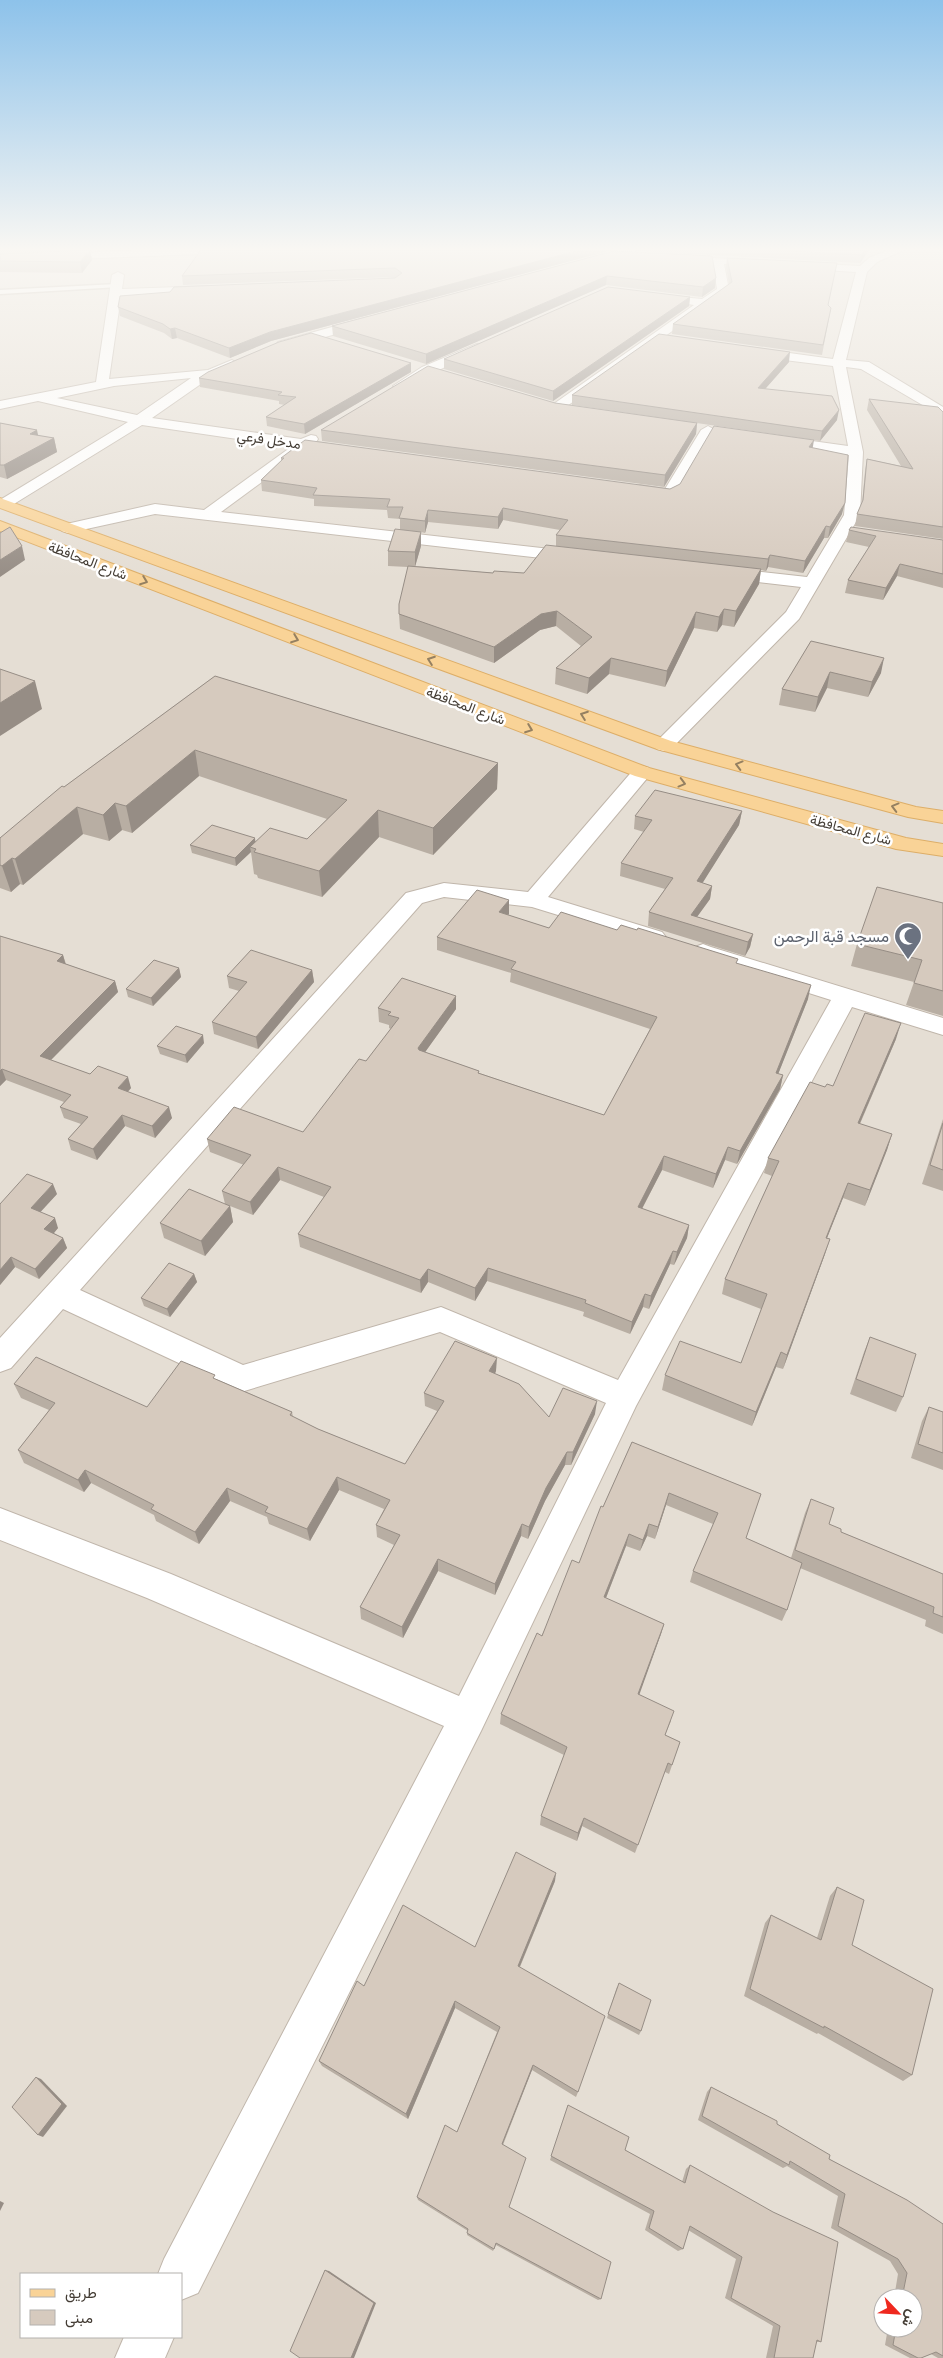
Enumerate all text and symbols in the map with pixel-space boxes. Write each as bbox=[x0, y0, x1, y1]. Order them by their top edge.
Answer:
street label: مدخل فرعي bbox=[235, 426, 302, 456]
street label: شارع المحافظة bbox=[45, 537, 130, 586]
one-way arrow bbox=[139, 575, 147, 585]
one-way arrow bbox=[290, 633, 299, 644]
one-way arrow bbox=[427, 656, 436, 666]
street label: شارع المحافظة bbox=[423, 682, 508, 731]
one-way arrow bbox=[580, 711, 589, 721]
one-way arrow bbox=[524, 723, 533, 733]
one-way arrow bbox=[735, 760, 743, 770]
one-way arrow bbox=[677, 778, 685, 788]
one-way arrow bbox=[892, 803, 900, 813]
street label: شارع المحافظة bbox=[808, 810, 893, 851]
mosque icon: مسجد قبة الرحمن bbox=[893, 921, 923, 960]
place label: مسجد قبة الرحمن bbox=[774, 926, 889, 947]
legend bbox=[20, 2273, 182, 2338]
text: طريق bbox=[65, 2283, 97, 2303]
north arrow bbox=[873, 2288, 923, 2338]
text: ش bbox=[898, 2307, 921, 2330]
text: مبنى bbox=[65, 2308, 93, 2328]

